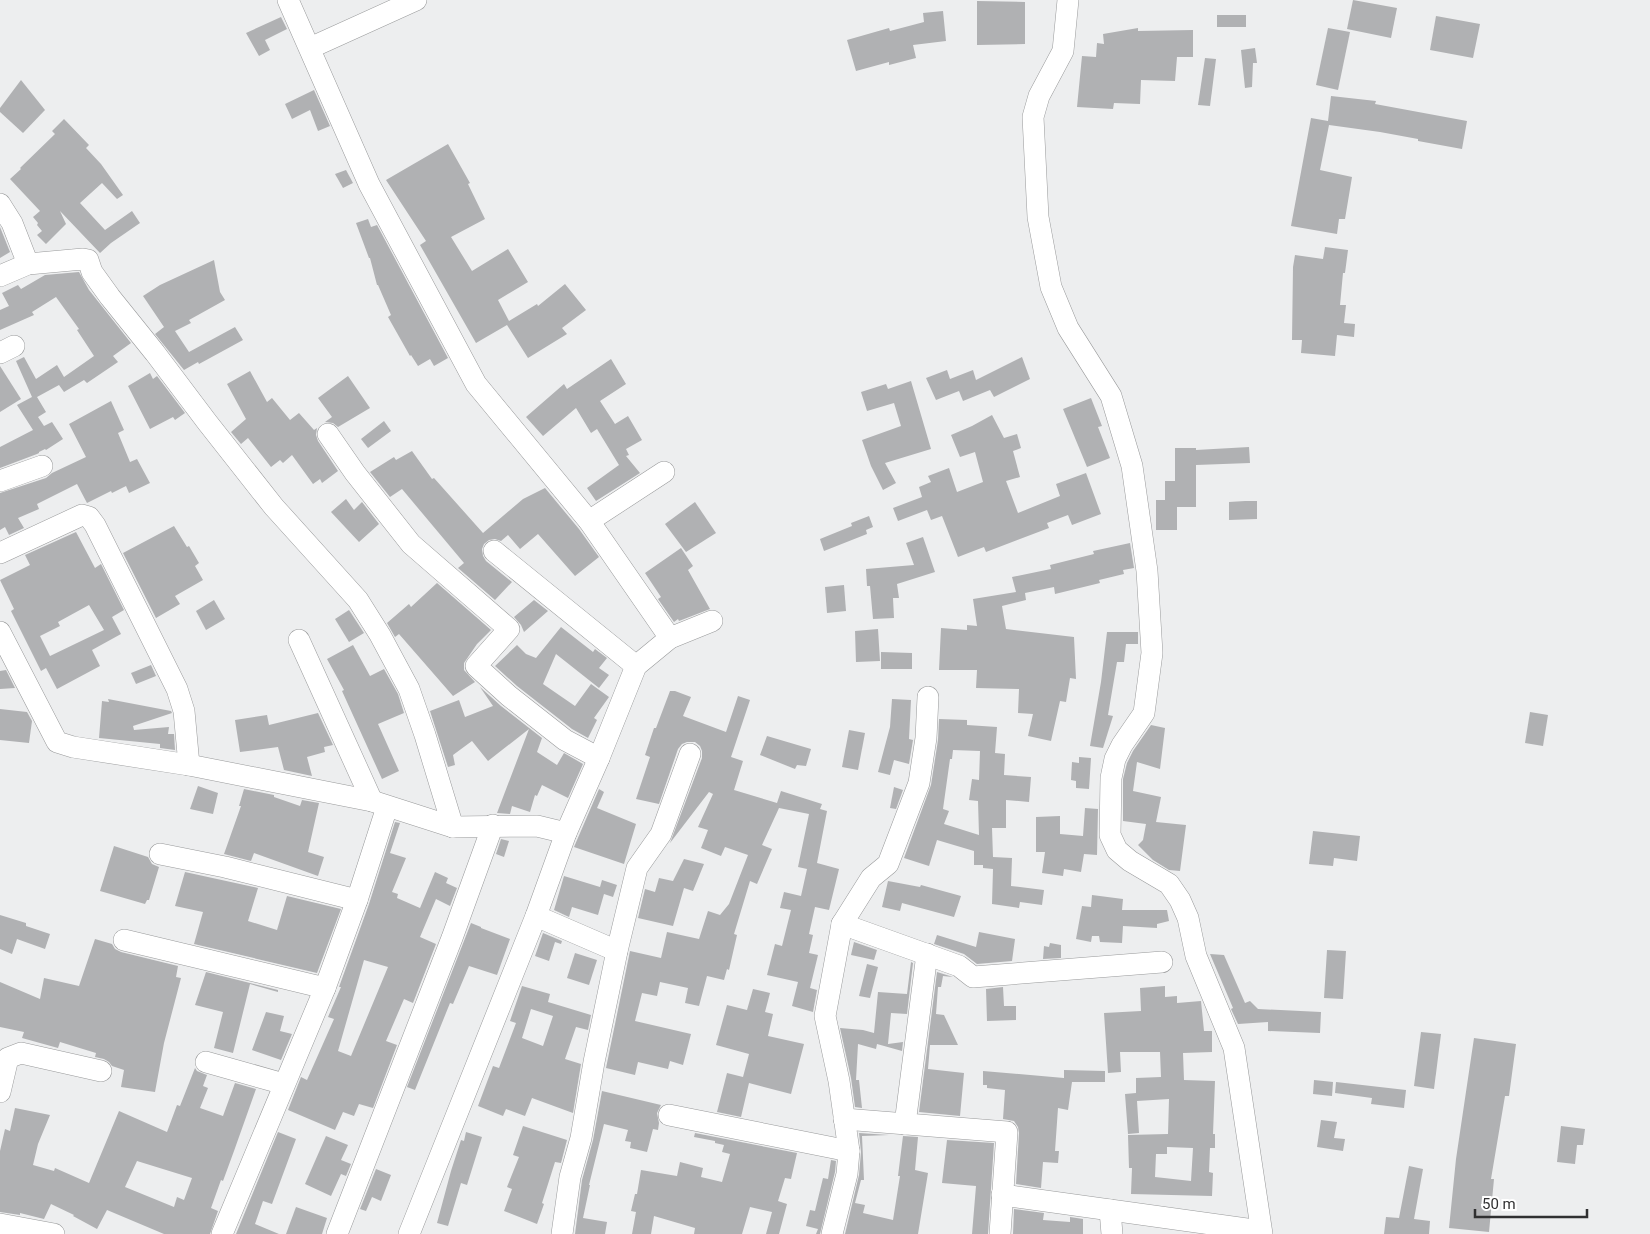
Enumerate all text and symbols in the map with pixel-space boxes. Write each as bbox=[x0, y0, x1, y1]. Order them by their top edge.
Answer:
scale bar bbox=[1475, 1186, 1588, 1218]
text: 50 m bbox=[1482, 1195, 1516, 1213]

